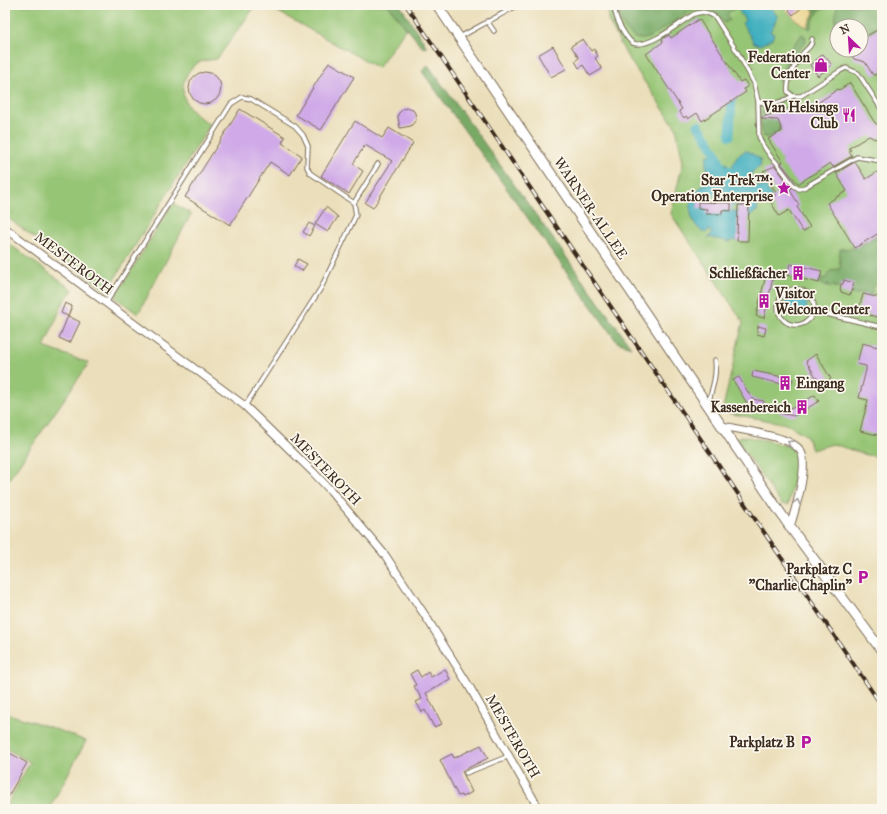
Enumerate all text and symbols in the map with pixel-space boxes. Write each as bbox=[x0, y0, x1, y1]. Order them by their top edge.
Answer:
north arrow bbox=[829, 18, 869, 58]
text: N bbox=[838, 21, 853, 37]
place label: Federation Center bbox=[748, 49, 811, 82]
shop icon: Federation Center bbox=[813, 57, 829, 73]
place label: Van Helsings Club bbox=[762, 99, 838, 132]
restaurant icon: Van Helsings Club bbox=[841, 107, 857, 123]
street label: WARNER-ALLEE bbox=[550, 154, 631, 263]
place label: Star Trek™: Operation Enterprise bbox=[651, 172, 773, 206]
place icon: Star Trek™: Operation Enterprise bbox=[776, 180, 792, 196]
street label: MESTEROTH bbox=[31, 228, 116, 298]
place label: Schließfächer bbox=[709, 265, 788, 282]
building icon: Schließfächer bbox=[790, 265, 806, 281]
place label: Visitor Welcome Center bbox=[774, 285, 871, 318]
building icon: Visitor Welcome Center bbox=[756, 293, 772, 309]
building icon: Eingang bbox=[777, 375, 793, 391]
place label: Eingang bbox=[796, 375, 844, 393]
place label: Kassenbereich bbox=[710, 399, 791, 416]
building icon: Kassenbereich bbox=[794, 399, 810, 415]
street label: MESTEROTH bbox=[287, 430, 364, 509]
one-way arrow bbox=[787, 440, 794, 448]
one-way arrow bbox=[792, 498, 801, 505]
place label: Parkplatz C "Charlie Chaplin" bbox=[749, 561, 852, 595]
parking icon: Parkplatz C "Charlie Chaplin" bbox=[855, 569, 871, 585]
street label: MESTEROTH bbox=[482, 691, 543, 781]
place label: Parkplatz B bbox=[729, 734, 795, 752]
parking icon: Parkplatz B bbox=[798, 734, 814, 750]

